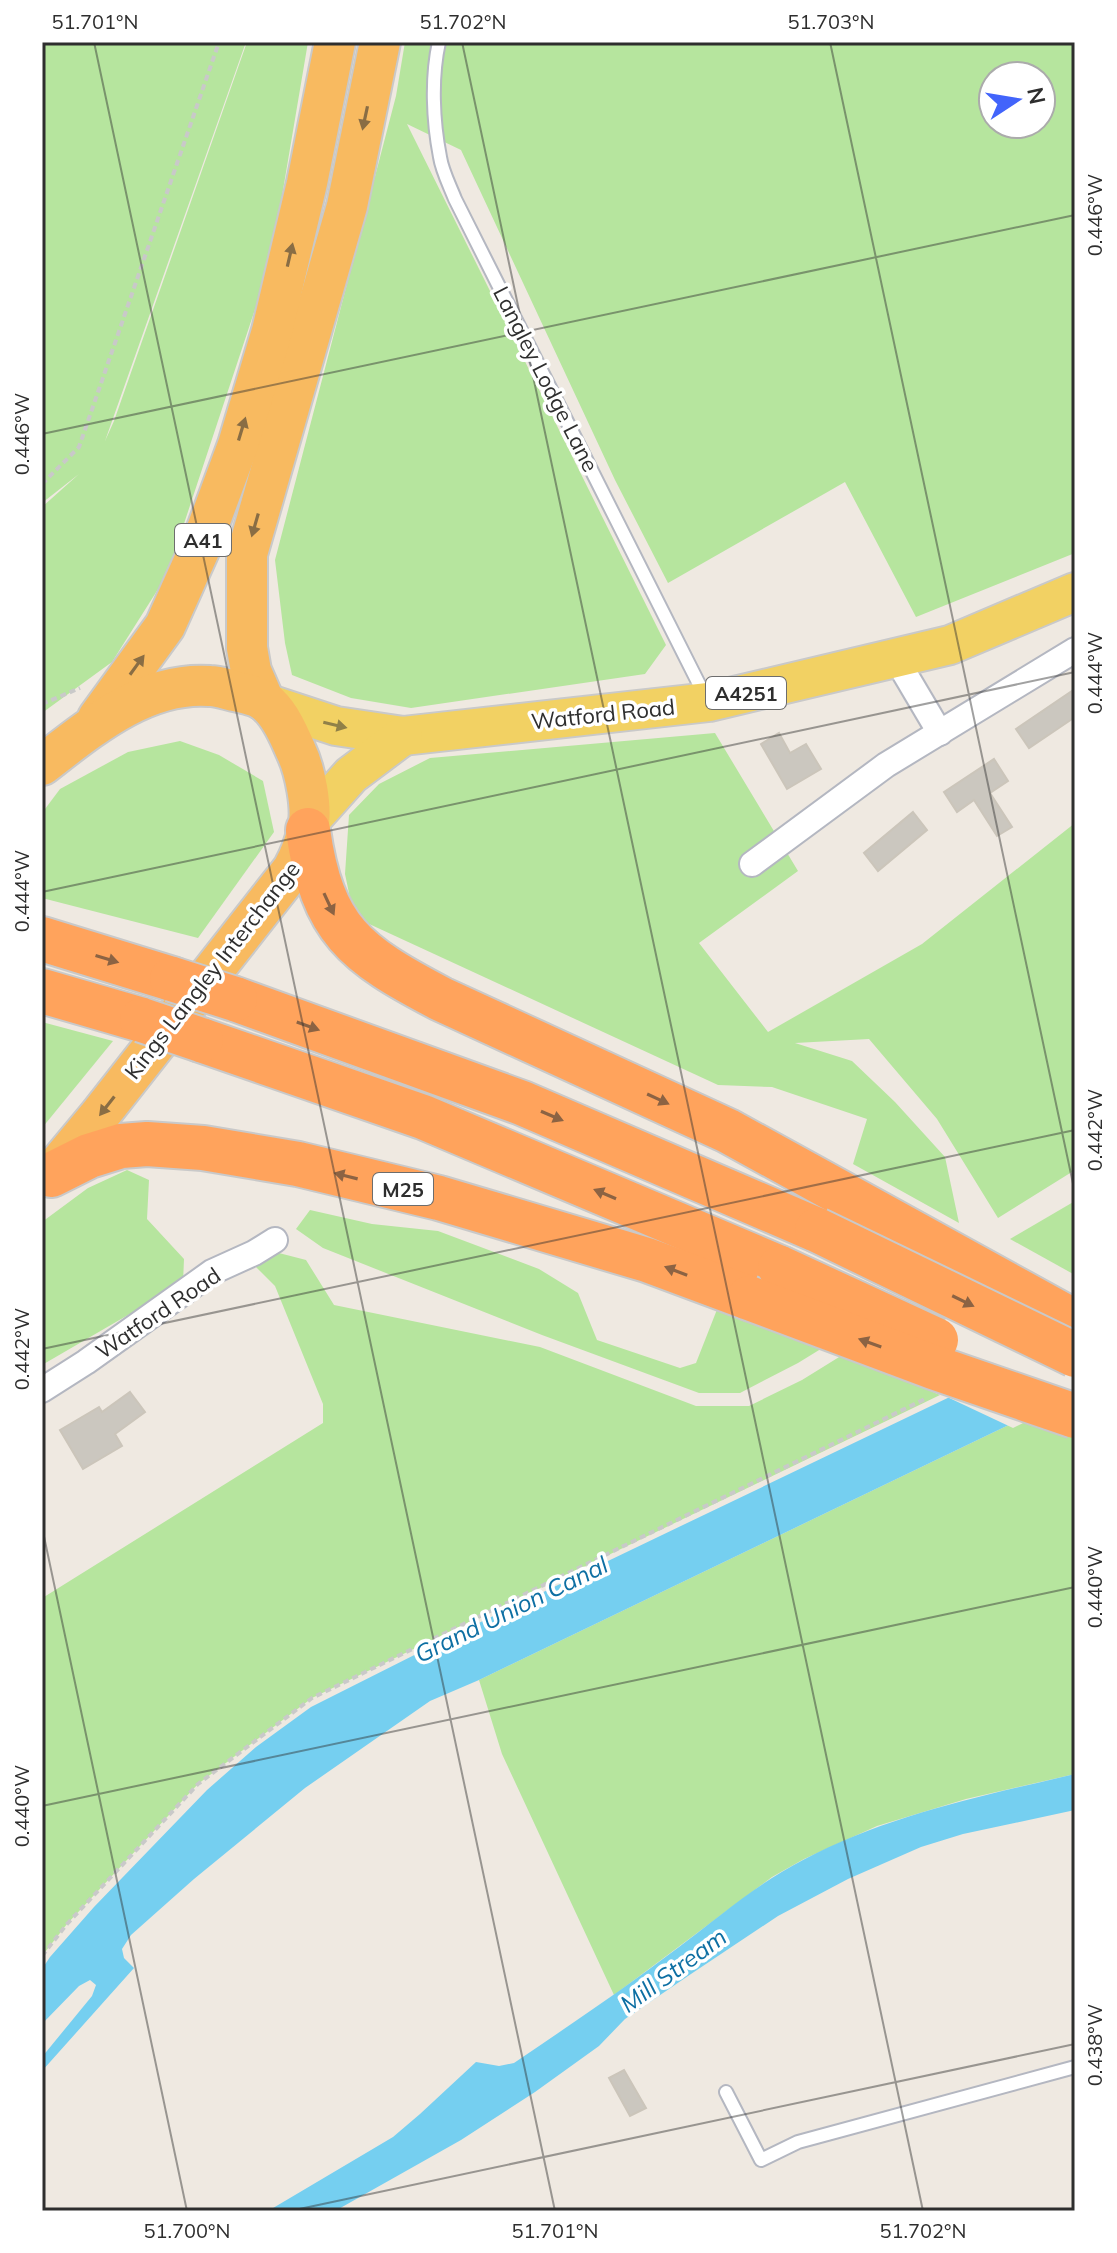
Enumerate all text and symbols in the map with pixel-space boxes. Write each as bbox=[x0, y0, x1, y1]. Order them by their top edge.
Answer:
text: 51.701°N bbox=[52, 9, 138, 34]
text: 51.702°N bbox=[420, 9, 506, 34]
text: 51.703°N bbox=[788, 9, 874, 34]
north arrow bbox=[977, 60, 1057, 140]
text: N bbox=[1021, 85, 1052, 107]
one-way arrow bbox=[358, 106, 371, 131]
text: 0.446°W bbox=[1082, 174, 1107, 256]
one-way arrow bbox=[284, 243, 297, 268]
street label: Langley Lodge Lane bbox=[487, 282, 605, 476]
text: 0.446°W bbox=[9, 393, 34, 475]
one-way arrow bbox=[237, 417, 249, 441]
one-way arrow bbox=[248, 514, 261, 538]
road number: A41 bbox=[175, 524, 231, 556]
text: 0.444°W bbox=[1082, 632, 1107, 714]
one-way arrow bbox=[129, 655, 144, 676]
road number: A4251 bbox=[706, 677, 786, 709]
street label: Watford Road bbox=[530, 693, 676, 735]
one-way arrow bbox=[323, 719, 348, 732]
text: 0.444°W bbox=[9, 850, 34, 932]
street label: Kings Langley Interchange bbox=[118, 855, 306, 1085]
one-way arrow bbox=[322, 893, 335, 916]
one-way arrow bbox=[96, 953, 120, 966]
one-way arrow bbox=[296, 1020, 320, 1033]
text: 0.442°W bbox=[1082, 1089, 1107, 1171]
one-way arrow bbox=[647, 1092, 670, 1106]
one-way arrow bbox=[99, 1096, 115, 1116]
one-way arrow bbox=[540, 1109, 564, 1122]
one-way arrow bbox=[333, 1169, 358, 1181]
road number: M25 bbox=[373, 1173, 433, 1205]
one-way arrow bbox=[593, 1187, 617, 1200]
street label: Watford Road bbox=[90, 1261, 226, 1365]
one-way arrow bbox=[664, 1264, 688, 1277]
one-way arrow bbox=[951, 1294, 974, 1308]
text: 0.442°W bbox=[9, 1308, 34, 1390]
one-way arrow bbox=[857, 1336, 881, 1349]
text: 0.440°W bbox=[1082, 1546, 1107, 1628]
water label: Grand Union Canal bbox=[410, 1549, 613, 1669]
text: 0.440°W bbox=[9, 1765, 34, 1847]
water label: Mill Stream bbox=[614, 1921, 732, 2019]
text: 0.438°W bbox=[1082, 2004, 1107, 2086]
text: 51.700°N bbox=[144, 2218, 230, 2243]
text: 51.701°N bbox=[512, 2218, 598, 2243]
text: 51.702°N bbox=[880, 2218, 966, 2243]

